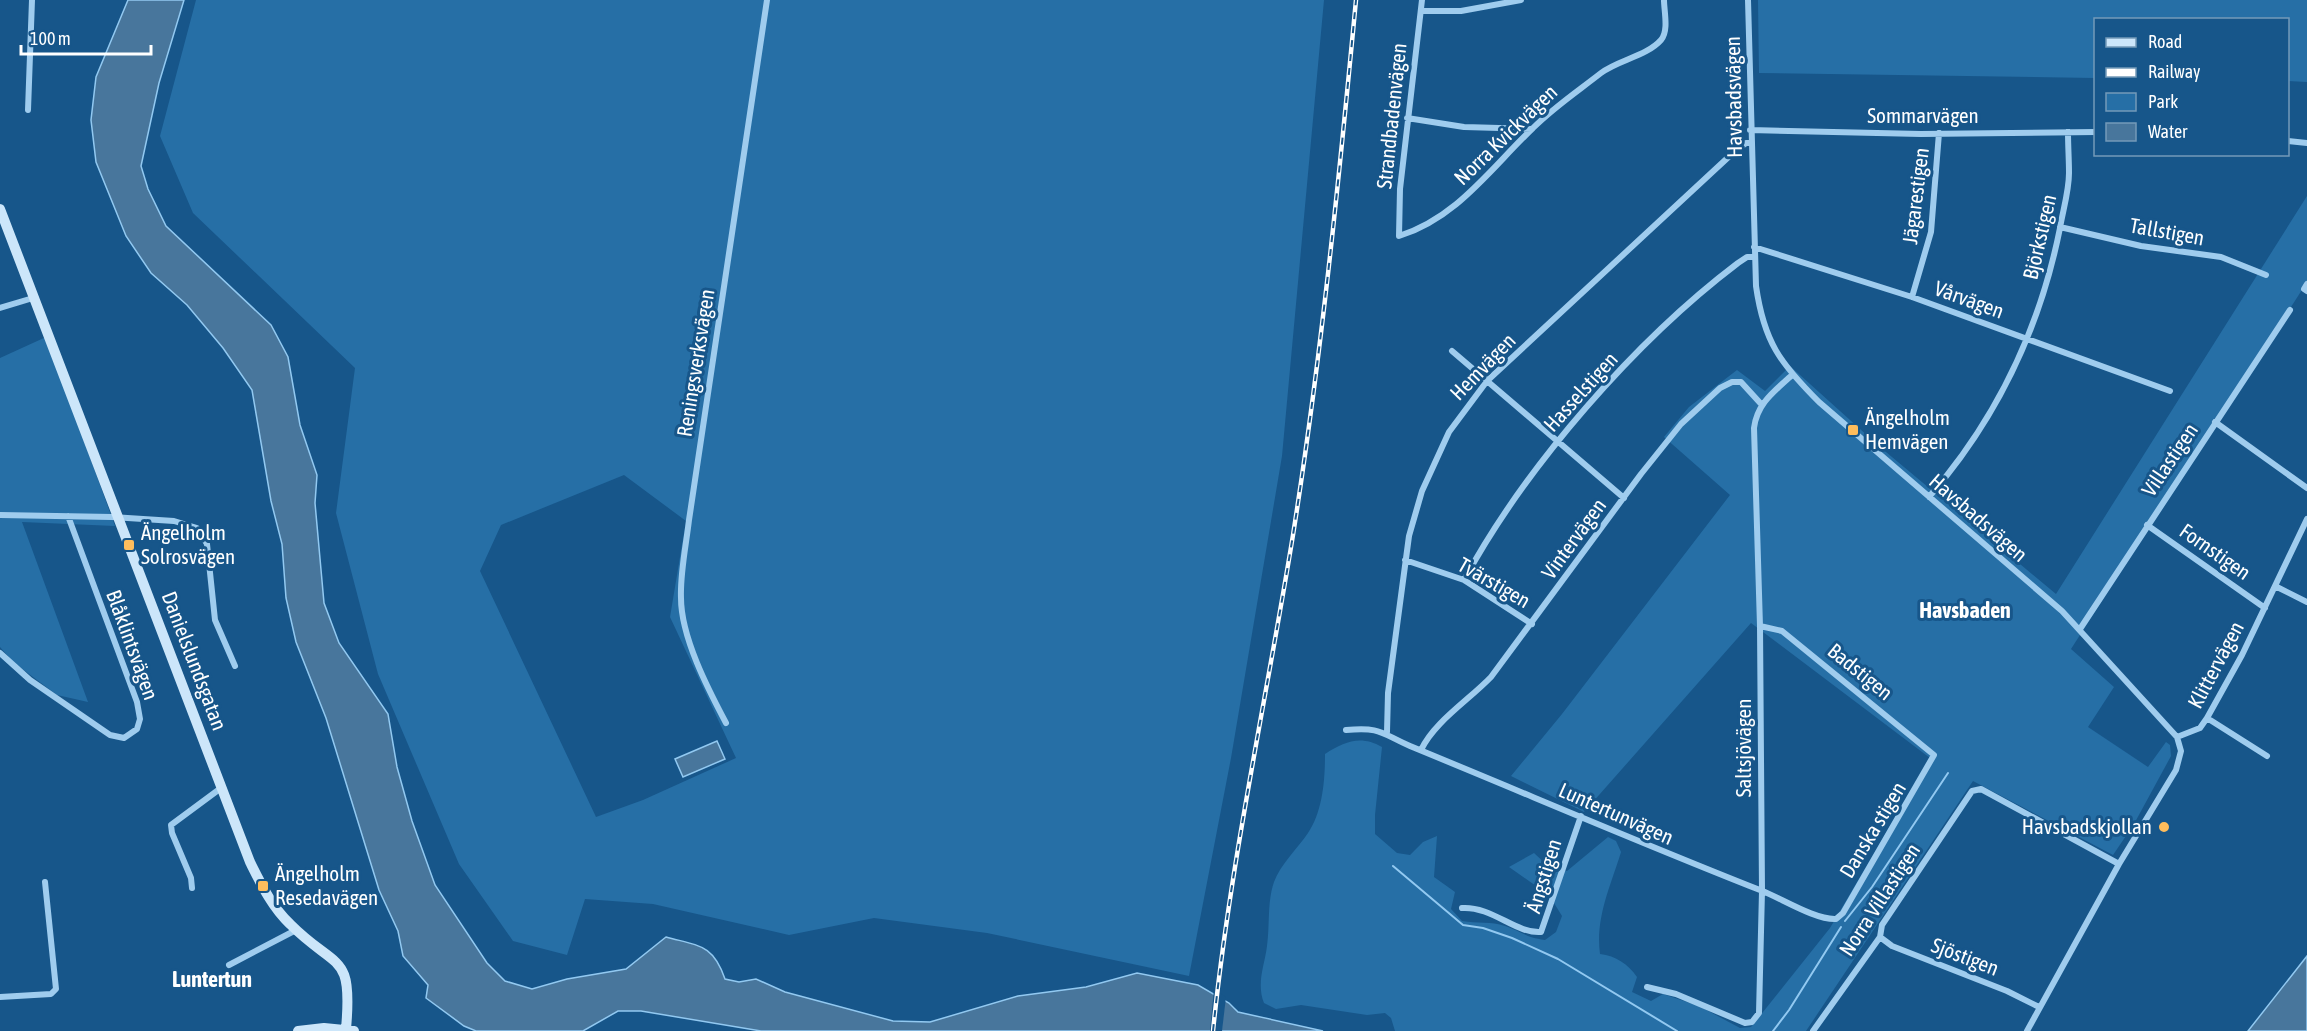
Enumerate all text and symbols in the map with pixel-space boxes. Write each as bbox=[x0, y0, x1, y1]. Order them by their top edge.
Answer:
scale bar bbox=[21, 18, 152, 56]
legend bbox=[2094, 18, 2289, 156]
text: 100 m bbox=[30, 28, 71, 49]
text: Road bbox=[2148, 31, 2182, 52]
street label: Havsbadsvägen bbox=[1720, 36, 1746, 158]
street label: Strandbadenvägen bbox=[1371, 42, 1411, 190]
text: Railway bbox=[2148, 61, 2200, 82]
street label: Norra Kvickvägen bbox=[1449, 79, 1562, 189]
text: Park bbox=[2148, 91, 2178, 112]
street label: Sommarvägen bbox=[1867, 103, 1979, 127]
text: Water bbox=[2148, 121, 2188, 142]
street label: Jägarestigen bbox=[1897, 146, 1933, 246]
street label: Björkstigen bbox=[2018, 192, 2060, 282]
street label: Tallstigen bbox=[2128, 213, 2206, 249]
street label: Vårvägen bbox=[1931, 275, 2007, 323]
street label: Reningsverksvägen bbox=[672, 287, 719, 438]
street label: Hemvägen bbox=[1445, 328, 1520, 405]
street label: Hasselstigen bbox=[1538, 347, 1622, 436]
place label: Ängelholm Hemvägen bbox=[1865, 405, 1950, 453]
street label: Villastigen bbox=[2136, 418, 2202, 500]
marker: Ängelholm Hemvägen bbox=[1846, 423, 1860, 437]
street label: Havsbadsvägen bbox=[1925, 468, 2032, 566]
street label: Vintervägen bbox=[1536, 494, 1610, 583]
street label: Fornstigen bbox=[2176, 518, 2256, 584]
place label: Ängelholm Solrosvägen bbox=[141, 520, 235, 568]
marker: Ängelholm Solrosvägen bbox=[122, 538, 136, 552]
street label: Tvärstigen bbox=[1454, 552, 1535, 612]
street label: Blåklintsvägen bbox=[102, 586, 164, 703]
street label: Danielslundsgatan bbox=[157, 588, 232, 733]
district label: Havsbaden bbox=[1919, 597, 2011, 623]
street label: Klittervägen bbox=[2182, 617, 2248, 712]
street label: Badstigen bbox=[1823, 638, 1898, 705]
street label: Saltsjövägen bbox=[1731, 699, 1755, 797]
street label: Luntertunvägen bbox=[1555, 777, 1677, 849]
street label: Danska stigen bbox=[1834, 777, 1910, 882]
place label: Havsbadskjollan bbox=[2022, 814, 2152, 838]
marker: Havsbadskjollan bbox=[2157, 820, 2171, 834]
street label: Ängstigen bbox=[1520, 836, 1566, 916]
street label: Norra Villastigen bbox=[1834, 839, 1924, 960]
place label: Ängelholm Resedavägen bbox=[275, 861, 378, 909]
marker: Ängelholm Resedavägen bbox=[256, 879, 270, 893]
street label: Sjöstigen bbox=[1928, 932, 2002, 980]
district label: Luntertun bbox=[172, 966, 252, 992]

